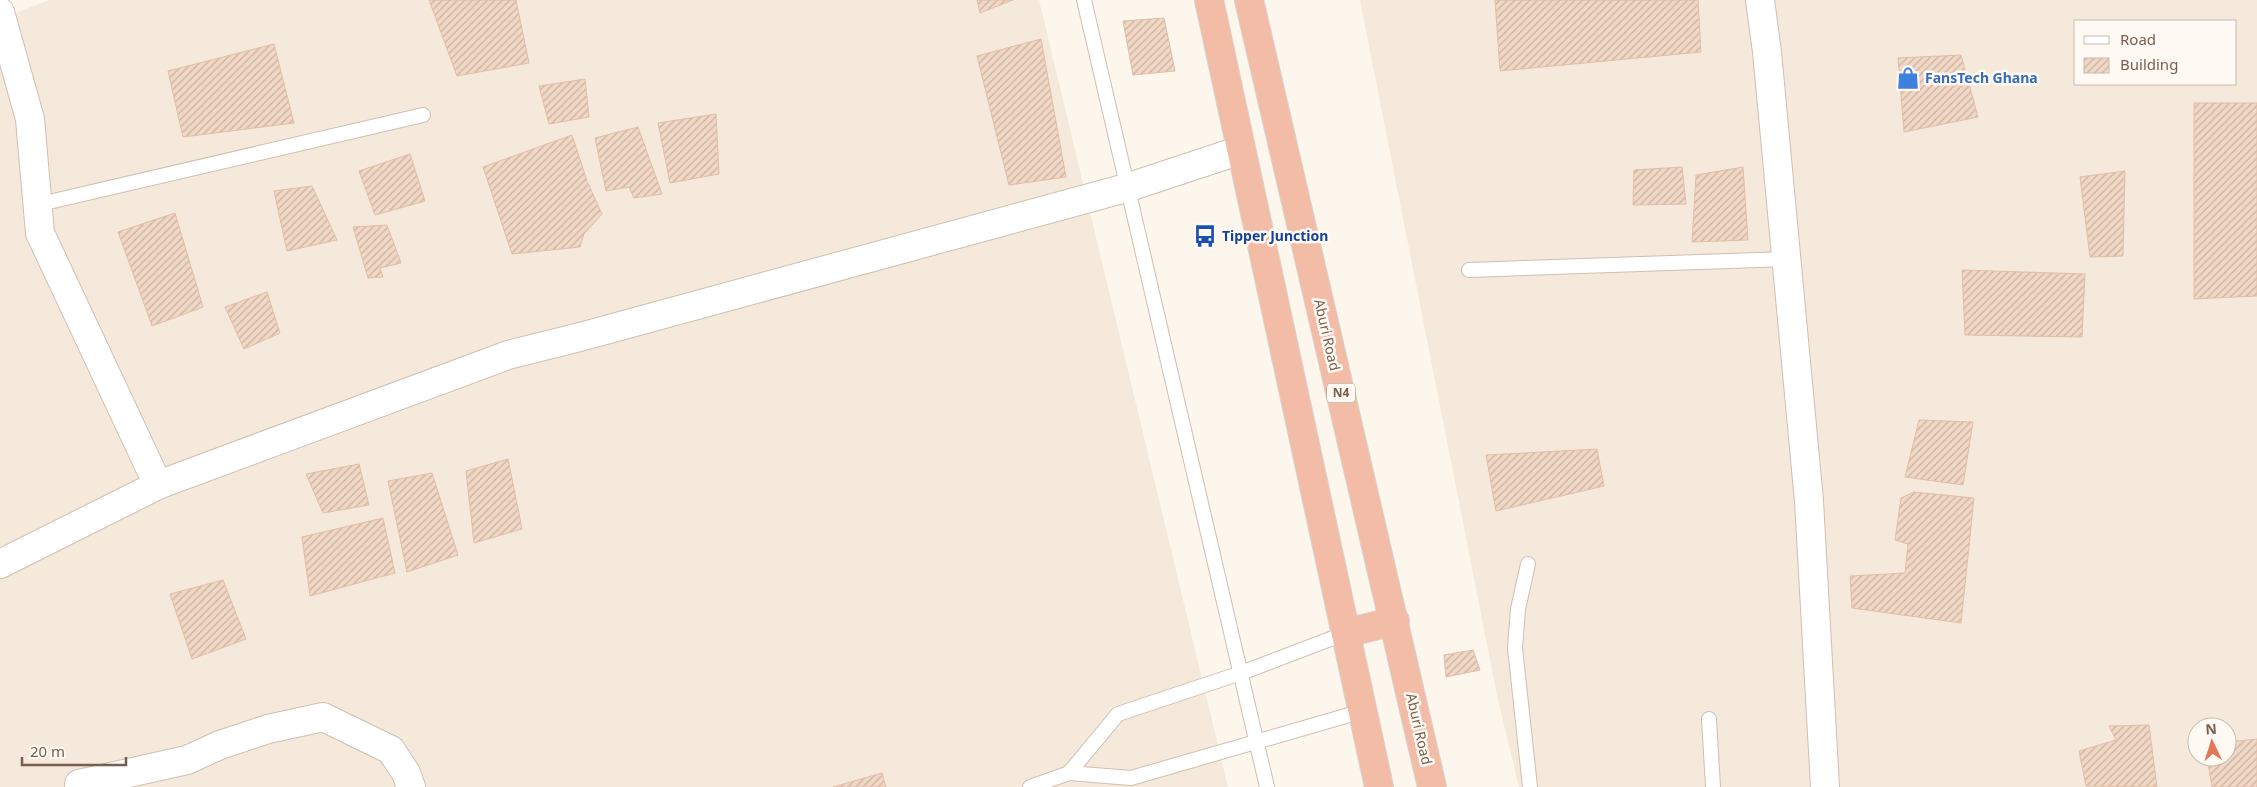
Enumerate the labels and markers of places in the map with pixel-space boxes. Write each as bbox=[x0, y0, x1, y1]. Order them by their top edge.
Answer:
shop icon: FansTech Ghana bbox=[1895, 65, 1921, 91]
place label: FansTech Ghana bbox=[1925, 68, 2038, 87]
bus stop icon: Tipper Junction bbox=[1192, 223, 1218, 249]
place label: Tipper Junction bbox=[1222, 226, 1328, 245]

